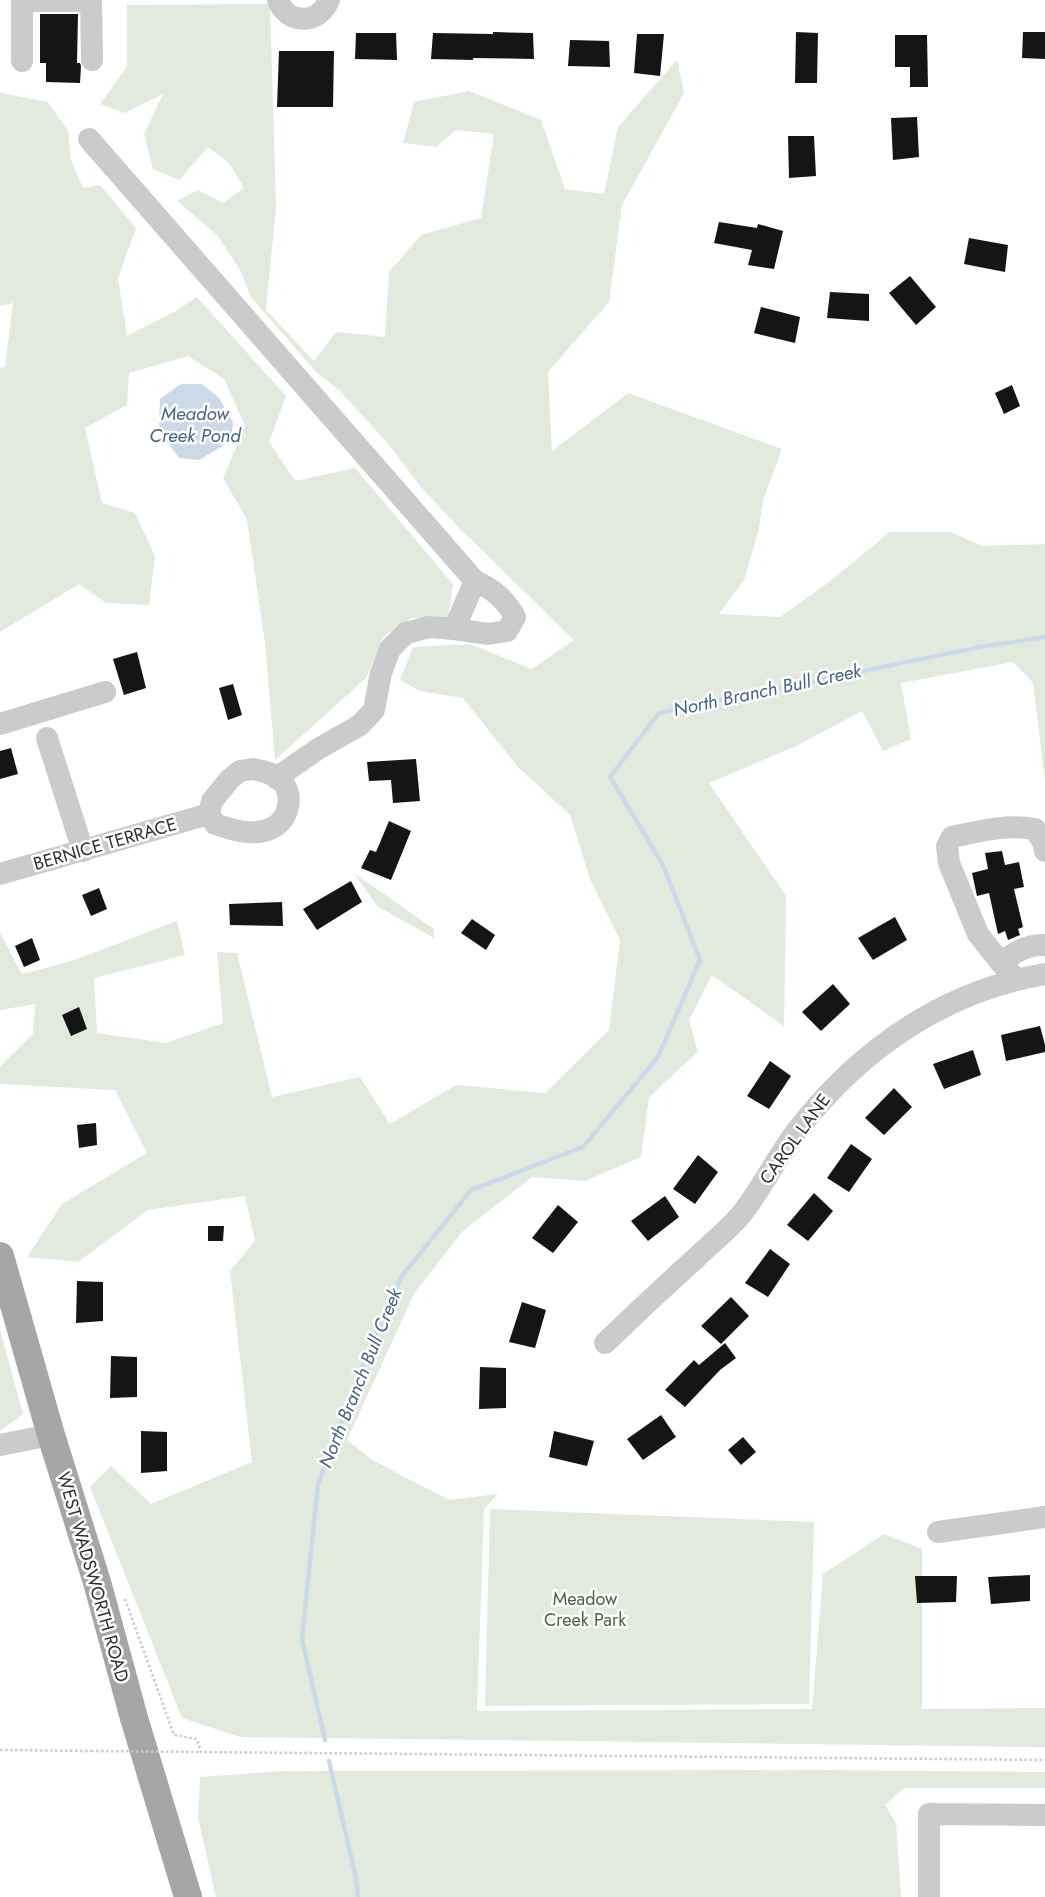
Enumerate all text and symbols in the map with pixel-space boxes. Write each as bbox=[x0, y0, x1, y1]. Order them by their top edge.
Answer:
water label: Meadow Creek Pond bbox=[149, 400, 242, 449]
water label: North Branch Bull Creek bbox=[671, 657, 864, 723]
street label: BERNICE TERRACE bbox=[30, 811, 180, 877]
street label: CAROL LANE bbox=[753, 1088, 837, 1190]
water label: North Branch Bull Creek bbox=[312, 1283, 409, 1472]
street label: WEST WADSWORTH ROAD bbox=[50, 1469, 136, 1685]
park label: Meadow Creek Park bbox=[544, 1586, 626, 1633]

